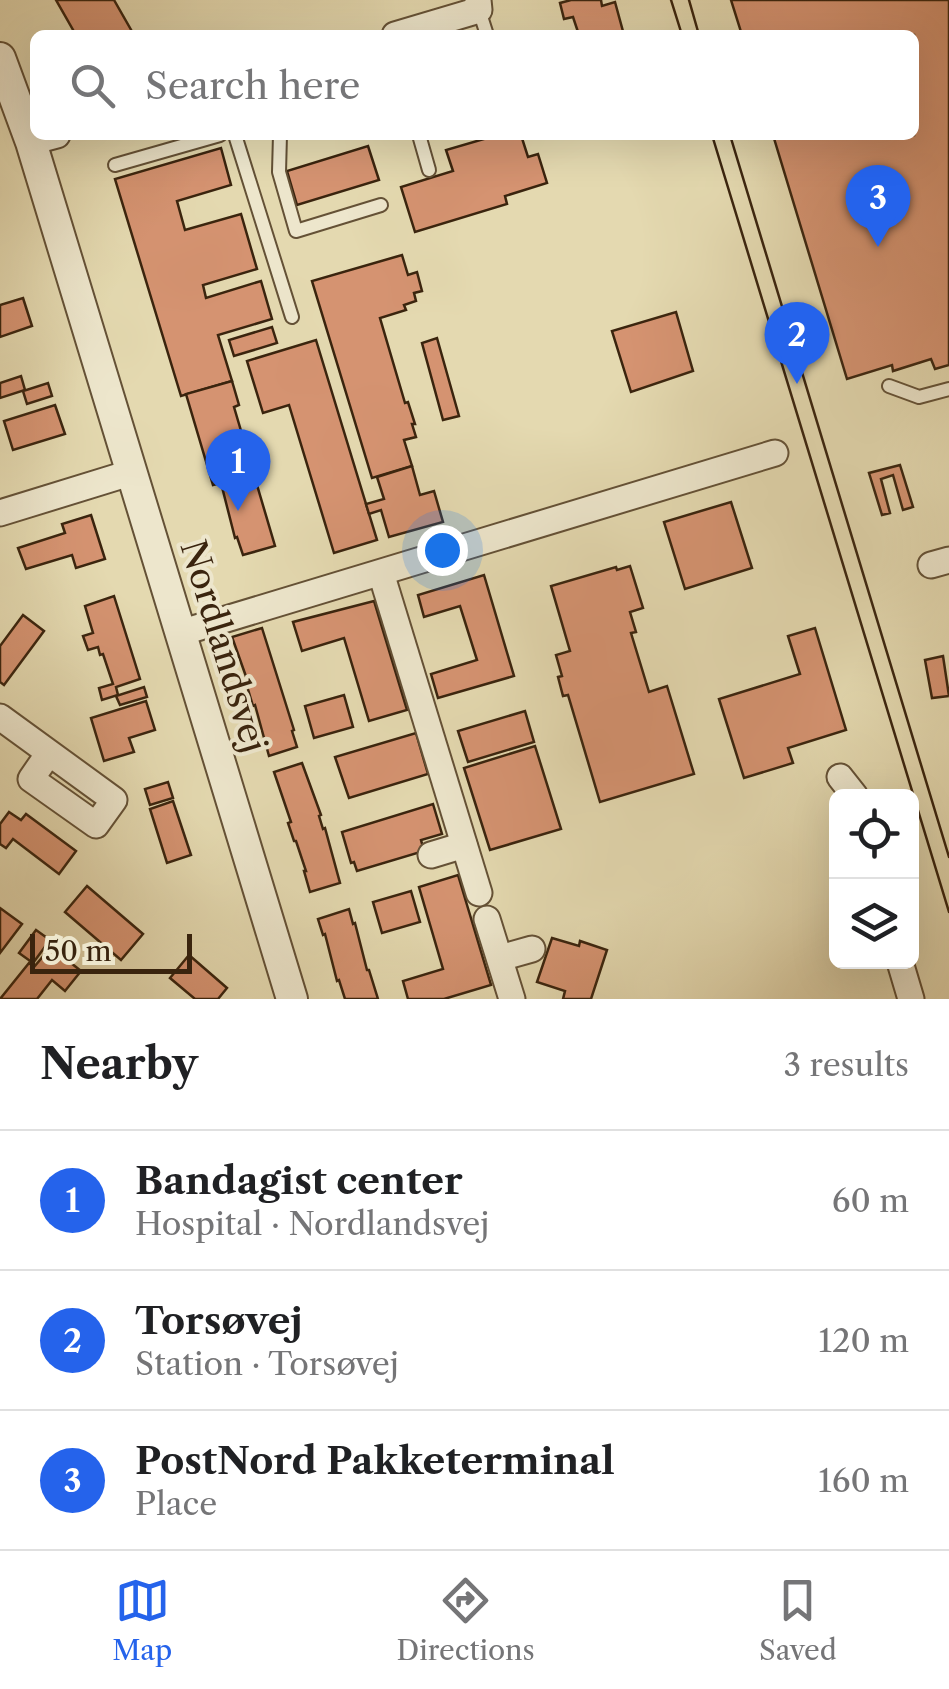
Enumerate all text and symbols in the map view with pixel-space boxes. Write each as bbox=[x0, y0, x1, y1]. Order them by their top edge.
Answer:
search box bbox=[30, 30, 919, 140]
icon: search bbox=[65, 58, 120, 113]
text: Search here bbox=[145, 62, 360, 109]
pin: 3 bbox=[846, 164, 910, 247]
pin: 2 bbox=[764, 302, 830, 384]
pin: 1 bbox=[206, 428, 270, 511]
your location bbox=[417, 525, 468, 576]
street label: Nordlandsvej bbox=[171, 535, 277, 757]
map controls bbox=[829, 789, 919, 969]
button: locate bbox=[829, 789, 919, 879]
button: layers bbox=[829, 879, 919, 969]
scale bar bbox=[30, 929, 192, 974]
text: 50 m bbox=[45, 934, 112, 968]
text: Nearby bbox=[40, 1038, 198, 1090]
text: 3 results bbox=[783, 1045, 909, 1084]
text: Bandagist center bbox=[135, 1157, 463, 1204]
text: 1 bbox=[65, 1181, 80, 1220]
text: 60 m bbox=[832, 1181, 909, 1220]
text: Hospital · Nordlandsvej bbox=[135, 1204, 489, 1243]
text: Torsøvej bbox=[135, 1297, 303, 1344]
text: 2 bbox=[63, 1321, 82, 1360]
text: 120 m bbox=[819, 1321, 909, 1360]
text: Station · Torsøvej bbox=[135, 1344, 399, 1383]
text: PostNord Pakketerminal bbox=[135, 1437, 615, 1484]
text: 3 bbox=[63, 1461, 82, 1500]
text: 160 m bbox=[818, 1461, 909, 1500]
text: Place bbox=[135, 1484, 217, 1523]
tab: Map bbox=[112, 1573, 172, 1667]
tab: Directions bbox=[396, 1573, 535, 1667]
tab: Saved bbox=[759, 1573, 837, 1667]

